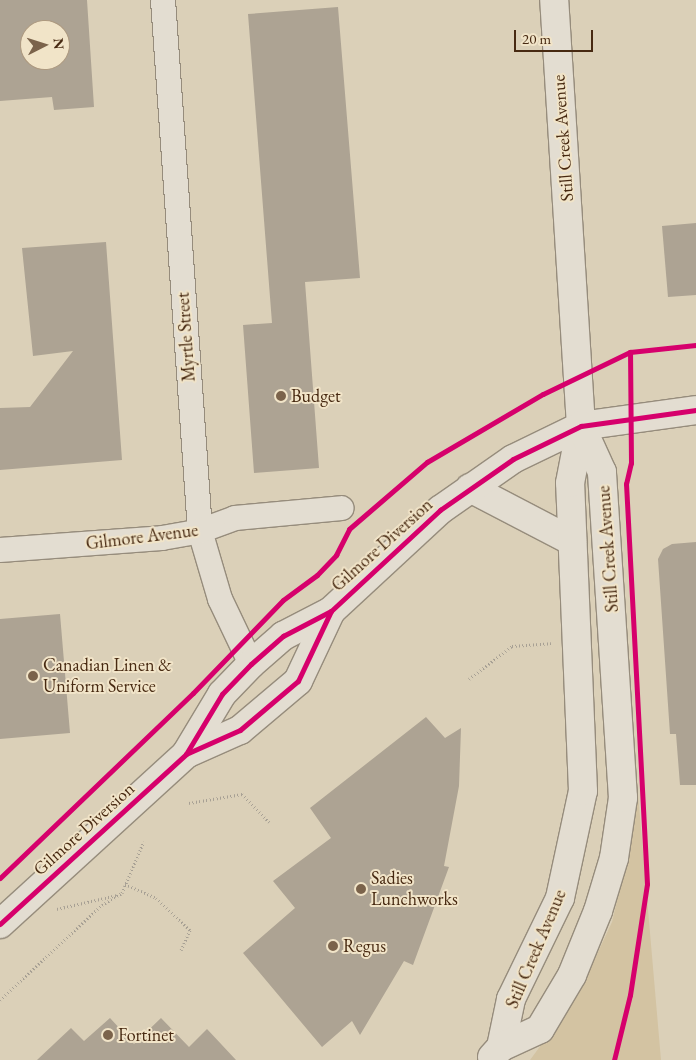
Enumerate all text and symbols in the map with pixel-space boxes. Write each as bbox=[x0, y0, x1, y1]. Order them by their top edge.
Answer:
north arrow bbox=[20, 20, 70, 70]
scale bar bbox=[516, 20, 595, 52]
text: 20 m bbox=[522, 29, 551, 48]
text: N bbox=[49, 37, 68, 50]
street label: Still Creek Avenue bbox=[548, 74, 578, 202]
street label: Myrtle Street bbox=[172, 292, 200, 382]
place label: Budget bbox=[291, 385, 341, 407]
marker: Budget bbox=[275, 390, 287, 402]
street label: Still Creek Avenue bbox=[593, 485, 623, 613]
street label: Gilmore Diversion bbox=[327, 494, 437, 596]
street label: Gilmore Avenue bbox=[85, 519, 199, 555]
place label: Canadian Linen & Uniform Service bbox=[43, 655, 172, 698]
marker: Canadian Linen & Uniform Service bbox=[27, 670, 39, 682]
street label: Gilmore Diversion bbox=[29, 778, 139, 880]
place label: Sadies Lunchworks bbox=[371, 868, 458, 911]
marker: Sadies Lunchworks bbox=[355, 883, 367, 895]
street label: Still Creek Avenue bbox=[501, 886, 571, 1012]
place label: Regus bbox=[343, 935, 386, 957]
marker: Regus bbox=[327, 940, 339, 952]
place label: Fortinet bbox=[118, 1024, 174, 1046]
marker: Fortinet bbox=[102, 1029, 114, 1041]

